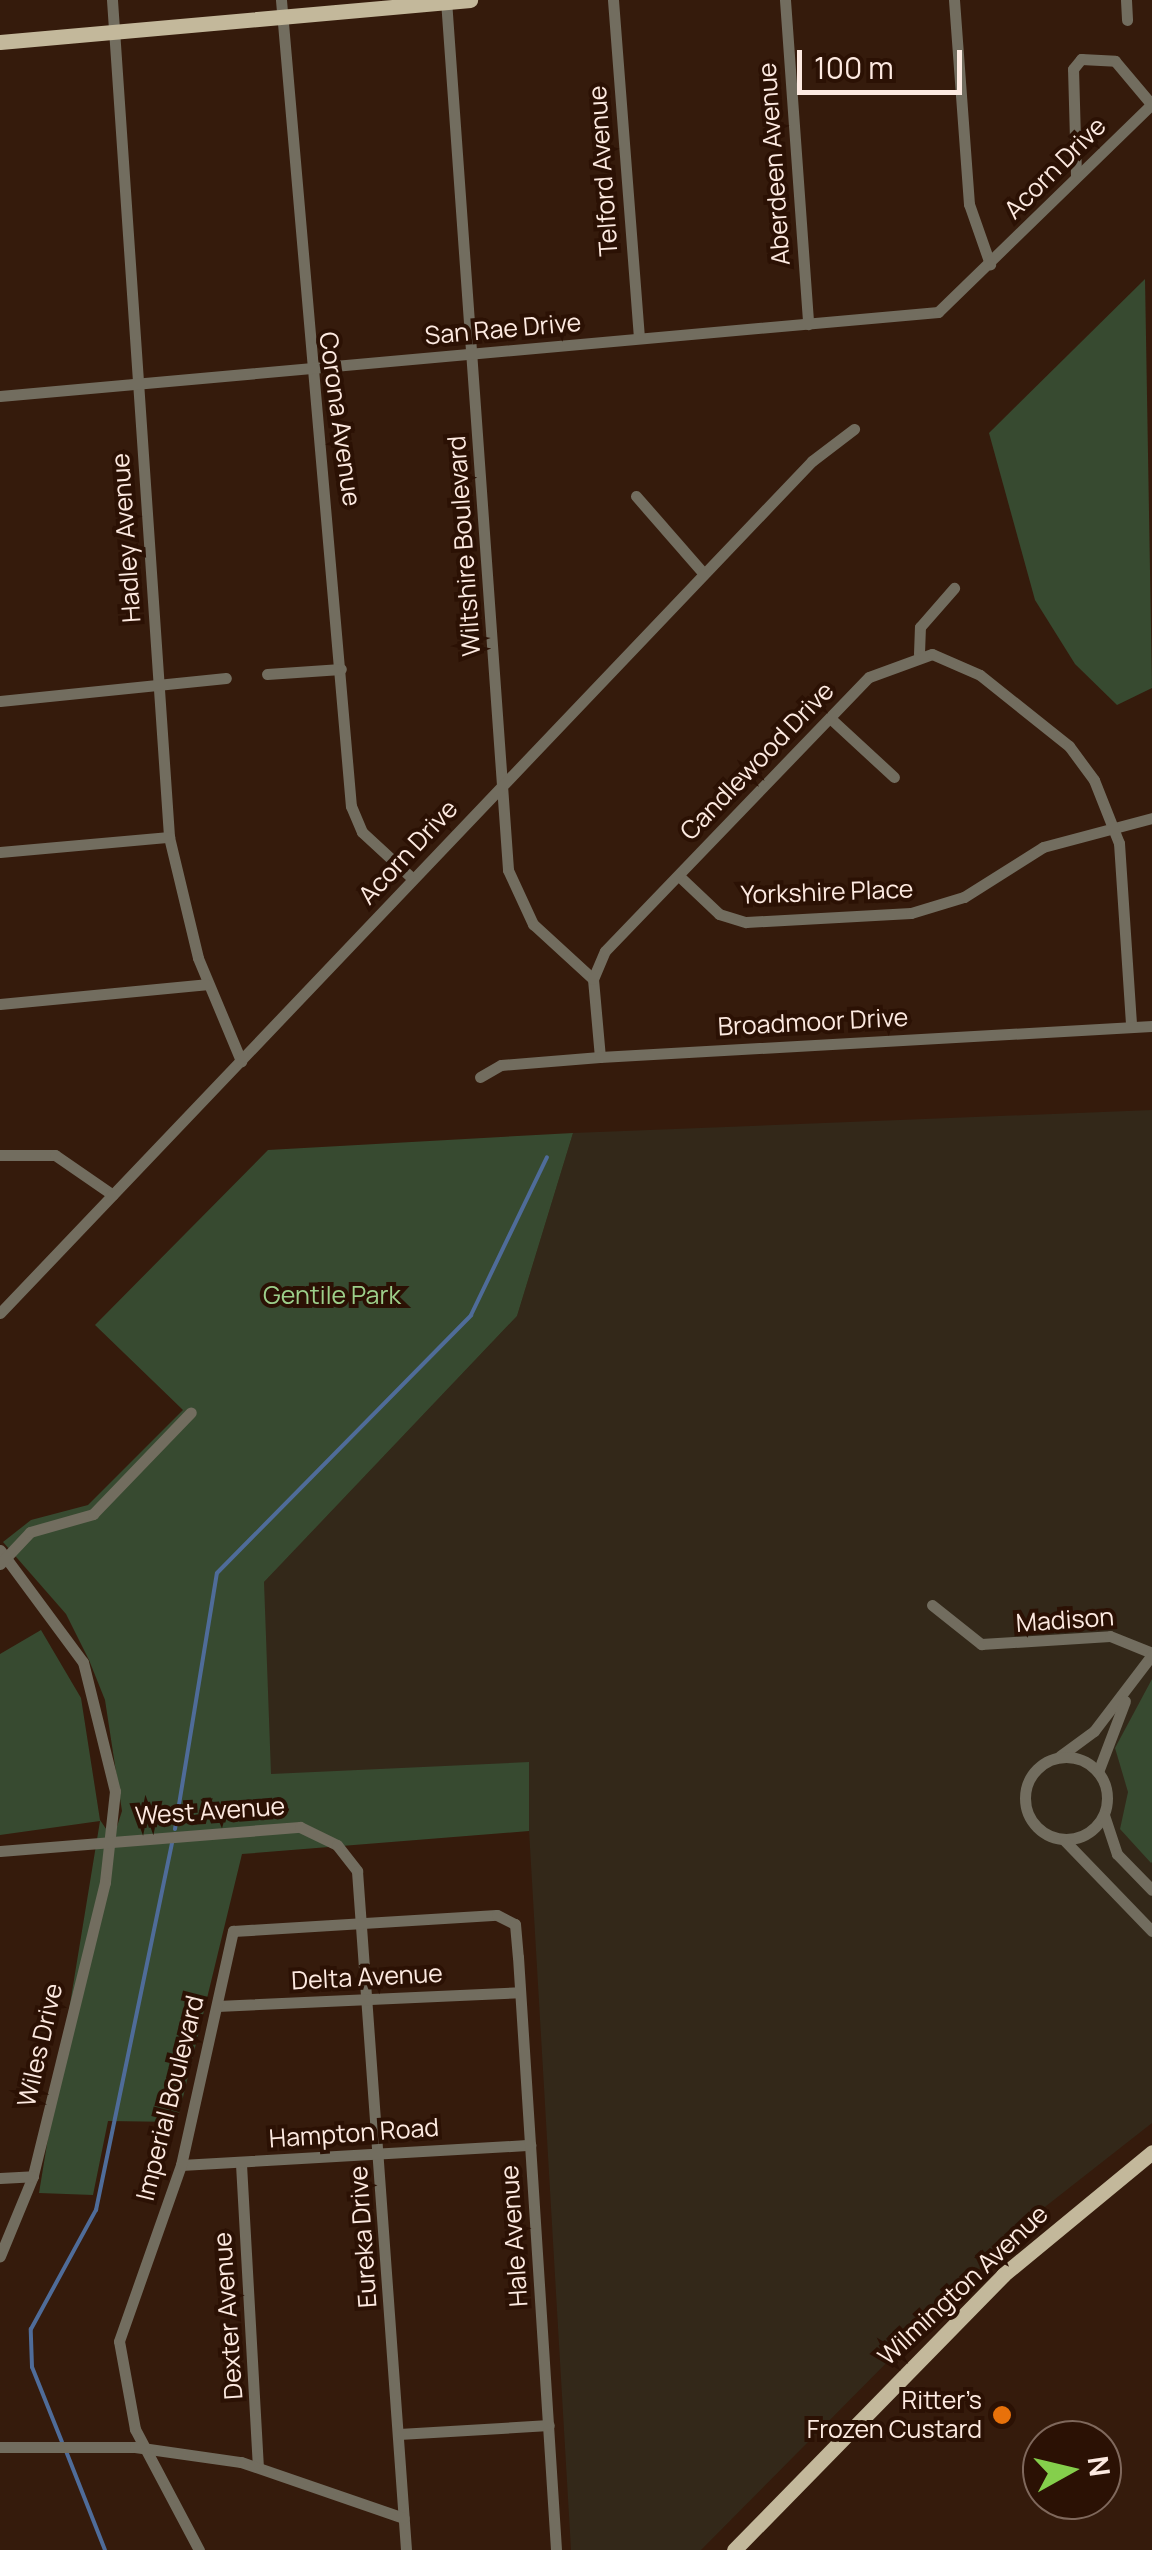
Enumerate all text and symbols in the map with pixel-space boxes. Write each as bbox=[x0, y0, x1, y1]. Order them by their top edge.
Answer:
scale bar bbox=[802, 30, 967, 92]
text: 100 m bbox=[814, 47, 894, 88]
street label: Aberdeen Avenue bbox=[752, 62, 796, 266]
street label: Telford Avenue bbox=[582, 85, 624, 257]
street label: Acorn Drive bbox=[998, 111, 1112, 225]
street label: San Rae Drive bbox=[424, 307, 582, 351]
street label: Corona Avenue bbox=[313, 330, 367, 508]
street label: Wiltshire Boulevard bbox=[441, 435, 487, 657]
street label: Hadley Avenue bbox=[105, 452, 147, 624]
street label: Candlewood Drive bbox=[674, 676, 840, 846]
street label: Acorn Drive bbox=[352, 794, 464, 910]
street label: Yorkshire Place bbox=[740, 874, 914, 910]
street label: Broadmoor Drive bbox=[717, 1002, 909, 1042]
park label: Gentile Park bbox=[263, 1280, 401, 1310]
street label: Madison bbox=[1015, 1602, 1115, 1638]
street label: West Avenue bbox=[134, 1791, 286, 1831]
street label: Delta Avenue bbox=[290, 1958, 444, 1996]
street label: Wiles Drive bbox=[11, 1980, 69, 2110]
street label: Imperial Boulevard bbox=[130, 1992, 210, 2204]
street label: Hampton Road bbox=[268, 2112, 440, 2154]
street label: Hale Avenue bbox=[494, 2164, 534, 2308]
street label: Eureka Drive bbox=[343, 2165, 383, 2309]
street label: Wilmington Avenue bbox=[872, 2199, 1054, 2371]
street label: Dexter Avenue bbox=[207, 2231, 249, 2401]
place label: Ritter’s Frozen Custard bbox=[807, 2386, 982, 2445]
marker: Ritter’s Frozen Custard bbox=[991, 2404, 1013, 2426]
north arrow bbox=[1022, 2420, 1122, 2520]
text: N bbox=[1080, 2453, 1120, 2479]

